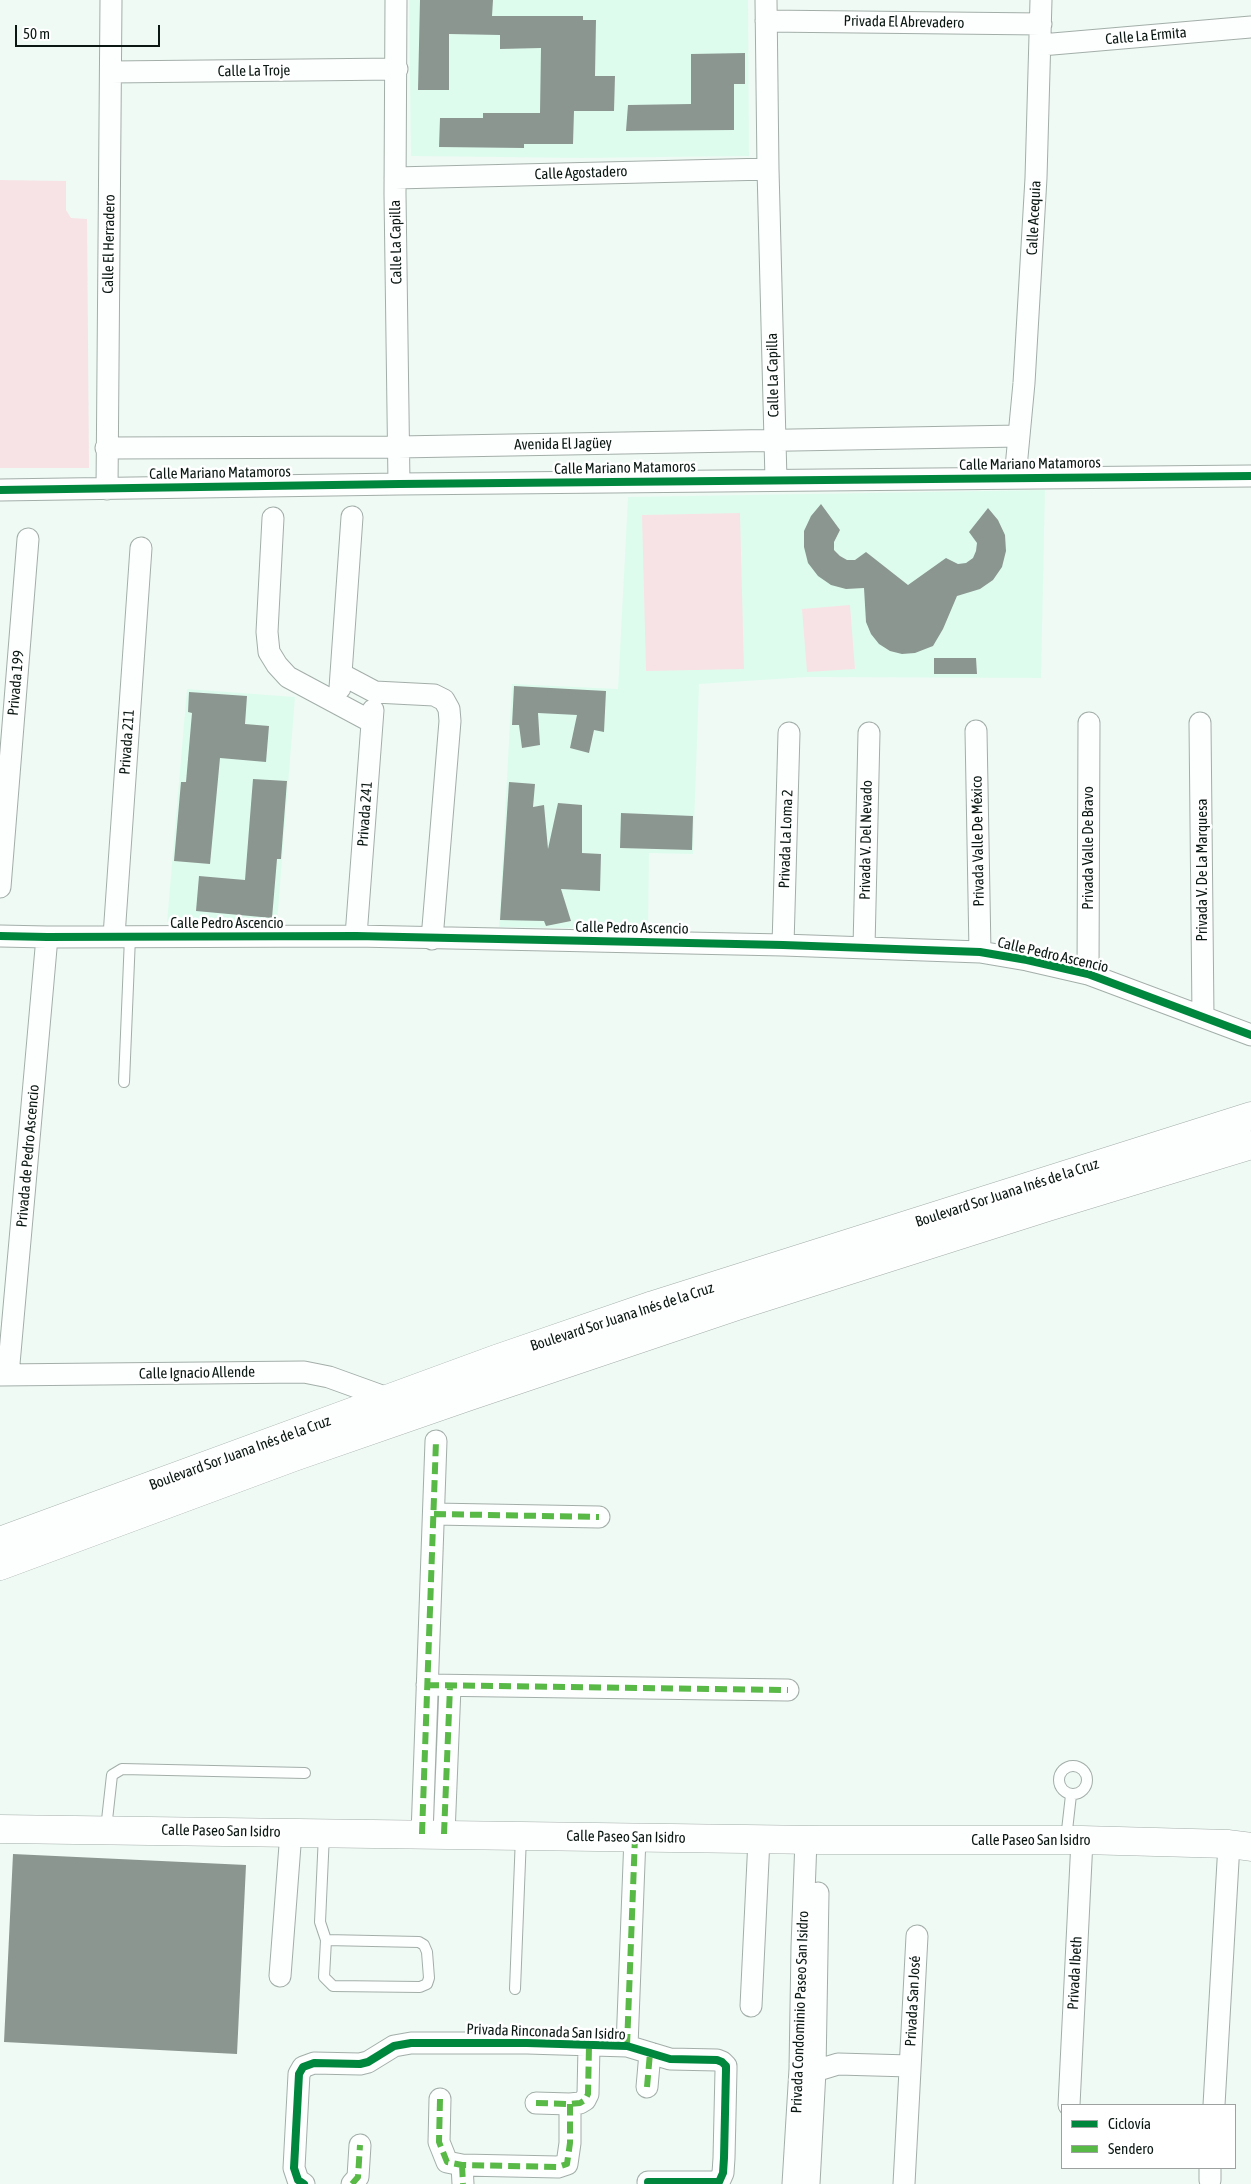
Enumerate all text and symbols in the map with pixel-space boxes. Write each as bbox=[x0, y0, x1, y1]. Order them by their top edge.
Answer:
street label: Privada El Abrevadero bbox=[843, 12, 965, 32]
scale bar bbox=[18, 15, 162, 47]
street label: Calle La Ermita bbox=[1105, 23, 1187, 49]
text: 50 m bbox=[23, 25, 50, 42]
street label: Calle La Troje bbox=[218, 61, 290, 81]
street label: Calle Agostadero bbox=[534, 162, 628, 184]
street label: Calle Acequia bbox=[1023, 180, 1045, 256]
street label: Calle El Herradero bbox=[99, 194, 119, 294]
street label: Calle La Capilla bbox=[386, 200, 406, 284]
street label: Calle La Capilla bbox=[763, 333, 783, 417]
street label: Avenida El Jagüey bbox=[514, 434, 612, 454]
street label: Calle Mariano Matamoros bbox=[959, 454, 1101, 474]
street label: Calle Mariano Matamoros bbox=[554, 458, 696, 478]
street label: Calle Mariano Matamoros bbox=[149, 463, 291, 483]
street label: Privada 199 bbox=[4, 650, 28, 716]
street label: Privada 211 bbox=[116, 709, 138, 775]
street label: Privada Valle De México bbox=[968, 775, 988, 907]
street label: Privada V. Del Nevado bbox=[856, 780, 876, 900]
street label: Privada 241 bbox=[354, 781, 376, 847]
street label: Privada Valle De Bravo bbox=[1079, 786, 1097, 910]
street label: Privada La Loma 2 bbox=[775, 789, 797, 889]
street label: Privada V. De La Marquesa bbox=[1193, 799, 1211, 941]
street label: Calle Pedro Ascencio bbox=[170, 914, 284, 932]
street label: Calle Pedro Ascencio bbox=[575, 918, 689, 938]
street label: Calle Pedro Ascencio bbox=[996, 933, 1110, 977]
street label: Privada de Pedro Ascencio bbox=[13, 1084, 43, 1228]
street label: Boulevard Sor Juana Inés de la Cruz bbox=[913, 1155, 1101, 1231]
street label: Boulevard Sor Juana Inés de la Cruz bbox=[528, 1279, 716, 1355]
street label: Calle Ignacio Allende bbox=[139, 1363, 255, 1383]
street label: Boulevard Sor Juana Inés de la Cruz bbox=[147, 1412, 333, 1494]
street label: Calle Paseo San Isidro bbox=[161, 1821, 281, 1841]
street label: Calle Paseo San Isidro bbox=[566, 1827, 686, 1847]
street label: Calle Paseo San Isidro bbox=[971, 1831, 1091, 1849]
street label: Privada Condominio Paseo San Isidro bbox=[787, 1910, 813, 2114]
street label: Privada Ibeth bbox=[1064, 1936, 1086, 2010]
street label: Privada San José bbox=[902, 1955, 924, 2047]
street label: Privada Rinconada San Isidro bbox=[466, 2020, 626, 2044]
legend bbox=[1061, 2104, 1236, 2169]
text: Ciclovía bbox=[1108, 2115, 1151, 2132]
text: Sendero bbox=[1108, 2140, 1154, 2157]

